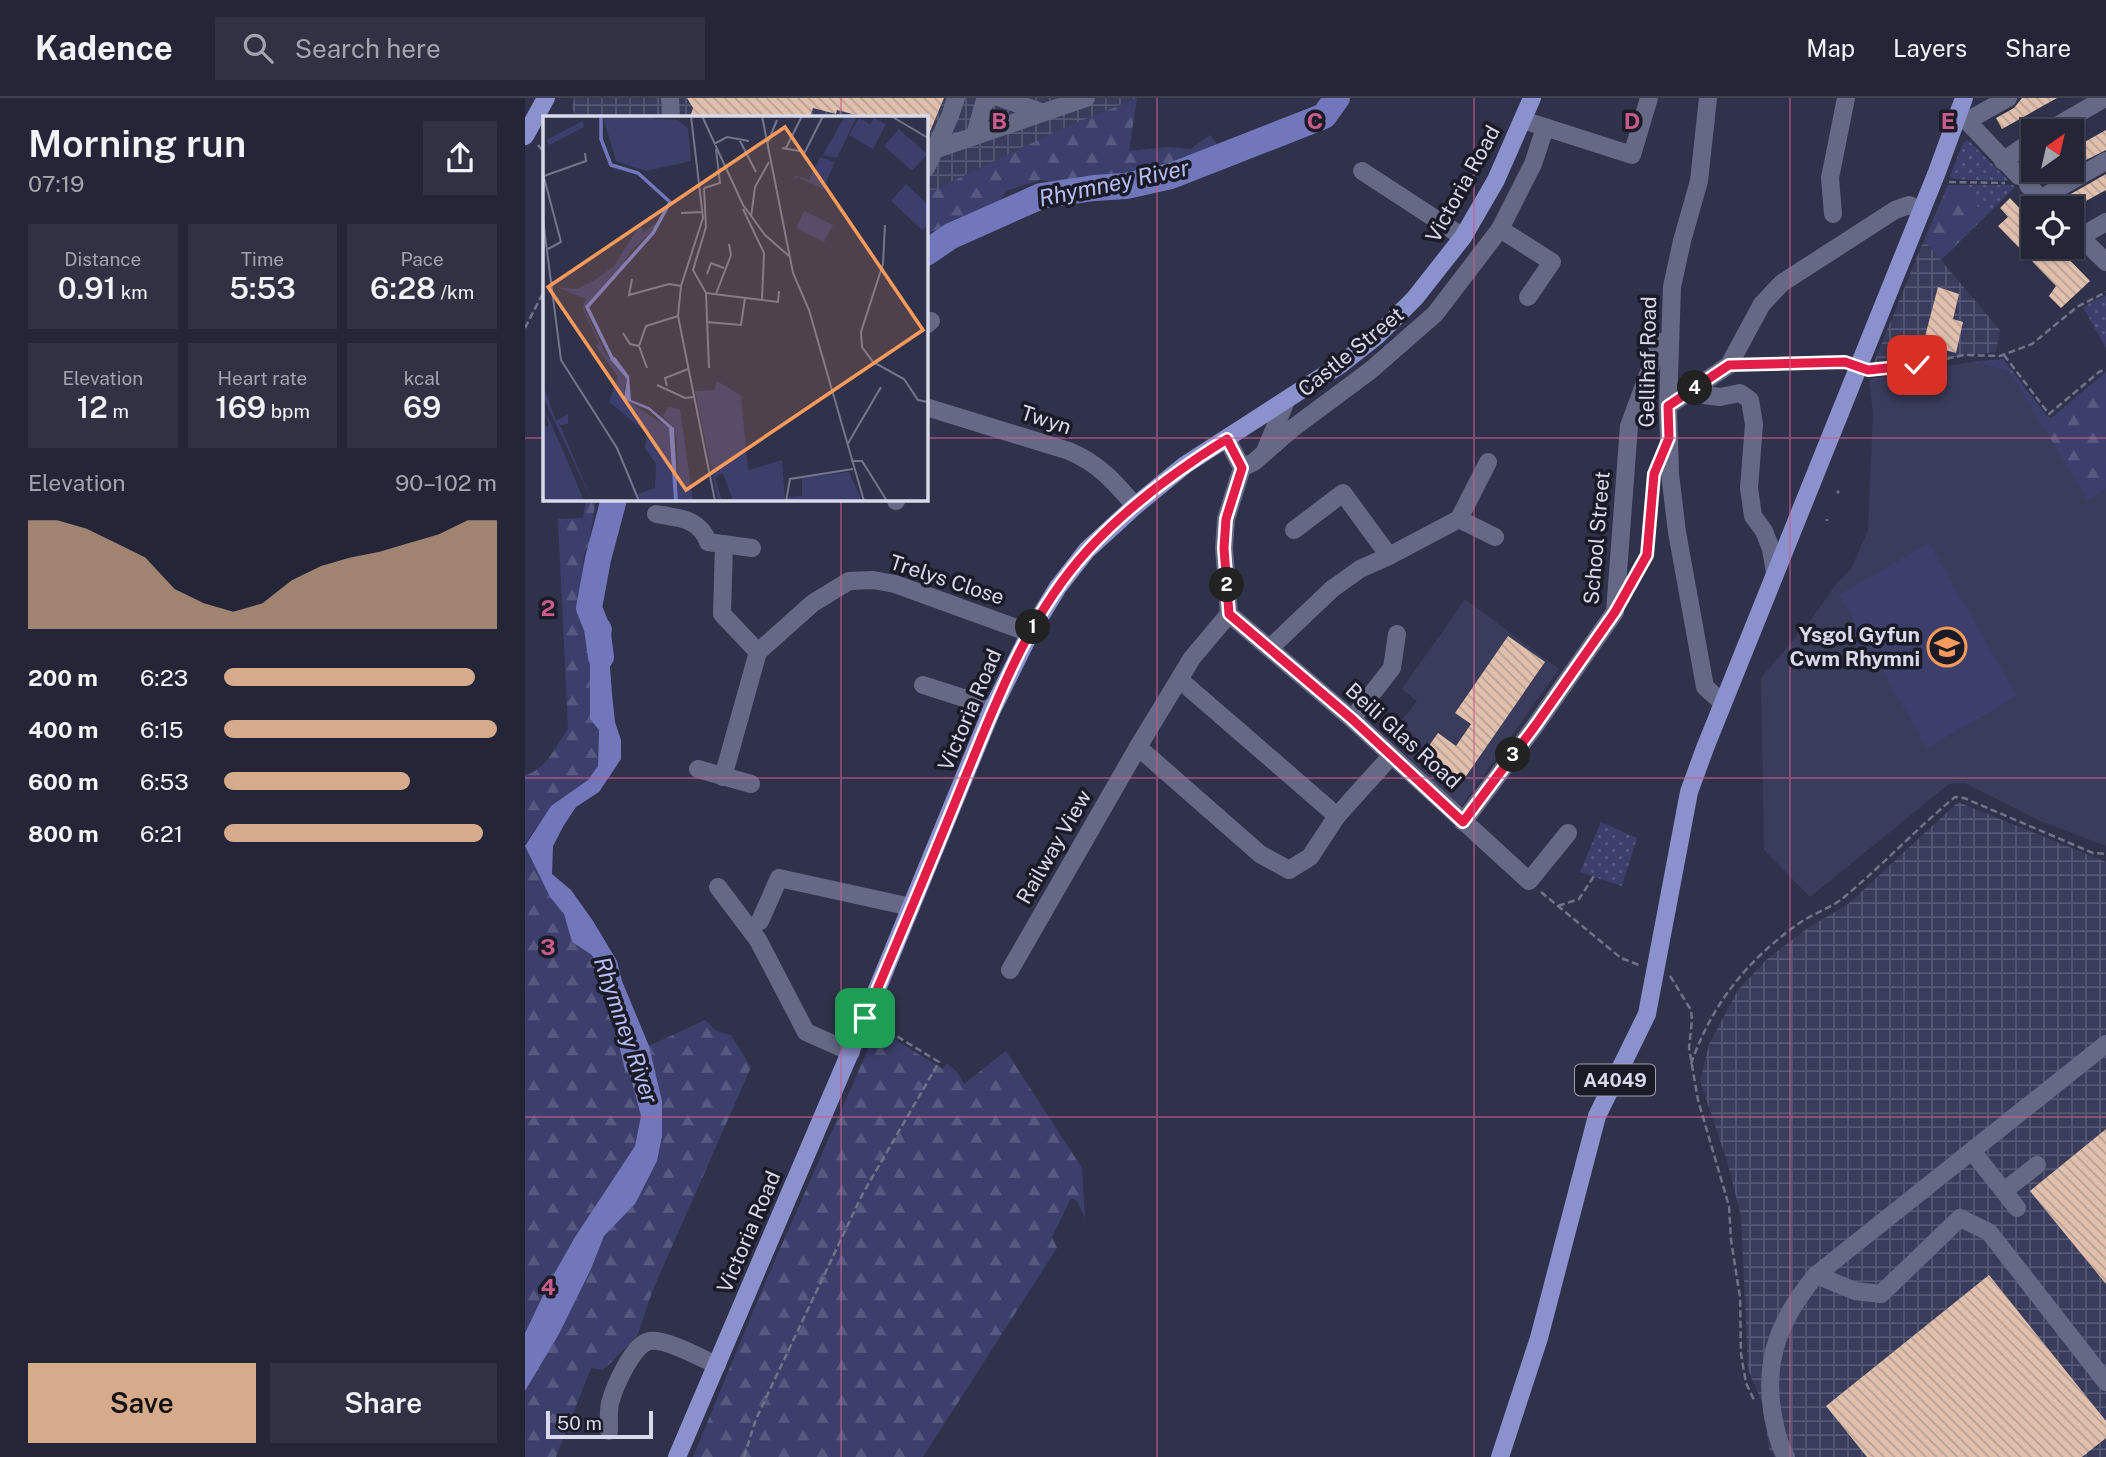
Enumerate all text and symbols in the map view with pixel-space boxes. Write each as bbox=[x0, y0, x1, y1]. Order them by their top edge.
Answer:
search box bbox=[215, 17, 705, 80]
text: Kadence bbox=[35, 29, 173, 67]
icon: search bbox=[239, 29, 277, 67]
text: Search here bbox=[295, 33, 441, 64]
text: Map bbox=[1806, 34, 1855, 62]
text: Layers bbox=[1893, 34, 1967, 62]
text: Share bbox=[2005, 34, 2071, 62]
text: B bbox=[991, 107, 1007, 134]
text: C bbox=[1307, 107, 1323, 134]
text: D bbox=[1624, 107, 1640, 134]
text: E bbox=[1941, 107, 1955, 134]
inset map bbox=[543, 116, 927, 500]
north arrow bbox=[2021, 119, 2084, 182]
map controls bbox=[2021, 119, 2084, 259]
text: Morning run bbox=[28, 121, 246, 166]
button: share bbox=[423, 121, 497, 195]
street label: Victoria Road bbox=[1420, 121, 1505, 247]
water label: Rhymney River bbox=[1036, 153, 1192, 212]
text: 07:19 bbox=[28, 170, 84, 197]
button: locate bbox=[2021, 196, 2084, 259]
text: Distance bbox=[64, 248, 141, 270]
text: Time bbox=[241, 248, 284, 270]
text: Pace bbox=[400, 248, 444, 270]
text: 0.91 bbox=[58, 270, 116, 306]
text: 5:53 bbox=[229, 270, 296, 306]
text: 6:28 bbox=[370, 270, 436, 306]
text: km bbox=[116, 281, 148, 303]
text: /km bbox=[436, 281, 474, 303]
street label: Gellihaf Road bbox=[1634, 296, 1661, 428]
street label: Castle Street bbox=[1293, 301, 1408, 402]
pin bbox=[1887, 335, 1947, 395]
icon: check bbox=[1898, 346, 1936, 384]
text: Elevation bbox=[63, 367, 143, 389]
text: Heart rate bbox=[218, 367, 307, 389]
text: kcal bbox=[404, 367, 441, 389]
pin: 4 bbox=[1677, 370, 1713, 406]
text: 4 bbox=[1688, 376, 1701, 398]
text: 12 bbox=[77, 389, 108, 425]
text: 169 bbox=[215, 389, 266, 425]
text: 69 bbox=[403, 389, 441, 425]
text: m bbox=[108, 400, 129, 422]
text: bpm bbox=[266, 400, 310, 422]
street label: Twyn bbox=[1018, 400, 1075, 439]
text: Elevation bbox=[28, 469, 126, 496]
text: 90–102 m bbox=[395, 469, 497, 496]
street label: School Street bbox=[1578, 470, 1615, 606]
street label: Trelys Close bbox=[887, 549, 1008, 610]
pin: 2 bbox=[1209, 568, 1245, 602]
text: 2 bbox=[1220, 573, 1233, 595]
text: 2 bbox=[541, 594, 555, 621]
pin: 1 bbox=[1015, 610, 1051, 644]
text: 1 bbox=[1028, 615, 1037, 637]
place label: Ysgol Gyfun Cwm Rhymni bbox=[1790, 622, 1920, 671]
school or university icon: Ysgol Gyfun Cwm Rhymni bbox=[1926, 626, 1968, 668]
street label: Victoria Road bbox=[933, 645, 1006, 774]
text: 200 m bbox=[28, 664, 98, 691]
text: 6:23 bbox=[140, 664, 188, 691]
street label: Beili Glas Road bbox=[1341, 677, 1466, 794]
text: 400 m bbox=[28, 716, 98, 743]
text: 6:15 bbox=[140, 716, 184, 743]
pin: 3 bbox=[1495, 738, 1531, 772]
text: 3 bbox=[1506, 743, 1519, 765]
text: 600 m bbox=[28, 768, 98, 795]
text: 6:53 bbox=[140, 768, 189, 795]
street label: Railway View bbox=[1011, 785, 1096, 908]
text: 800 m bbox=[28, 820, 99, 847]
text: 6:21 bbox=[140, 820, 183, 847]
text: 3 bbox=[540, 933, 556, 960]
water label: Rhymney River bbox=[589, 953, 664, 1107]
pin bbox=[835, 988, 895, 1048]
icon: arrive bbox=[846, 999, 884, 1037]
road number: A4049 bbox=[1575, 1064, 1655, 1096]
street label: Victoria Road bbox=[712, 1167, 785, 1296]
text: 4 bbox=[540, 1273, 556, 1300]
button: Save bbox=[28, 1363, 256, 1443]
button: Share bbox=[270, 1363, 497, 1443]
scale bar bbox=[546, 1408, 653, 1440]
text: 50 m bbox=[557, 1412, 602, 1434]

